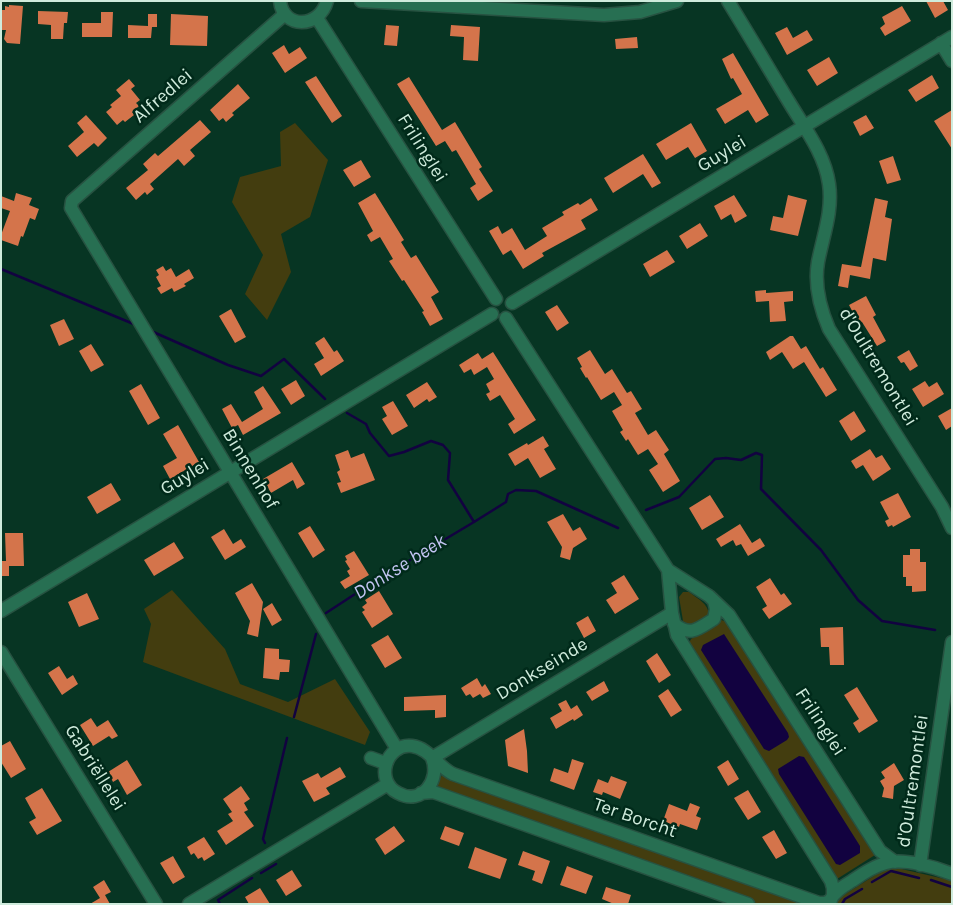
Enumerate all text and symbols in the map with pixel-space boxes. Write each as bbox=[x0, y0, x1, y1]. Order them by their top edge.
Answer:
street label: Alfredlei bbox=[129, 64, 197, 128]
street label: Frilinglei bbox=[392, 110, 452, 186]
street label: Guylei bbox=[693, 130, 751, 178]
street label: d'Oultremontlei bbox=[834, 304, 922, 430]
street label: Binnenhof bbox=[217, 425, 283, 513]
street label: Guylei bbox=[156, 453, 214, 501]
water label: Donkse beek bbox=[349, 529, 451, 605]
street label: Donkseinde bbox=[492, 633, 592, 705]
street label: Frilinglei bbox=[790, 684, 850, 760]
street label: d'Oultremontlei bbox=[892, 713, 934, 849]
street label: Gabriëllelei bbox=[60, 721, 130, 815]
street label: Ter Borcht bbox=[590, 793, 680, 843]

